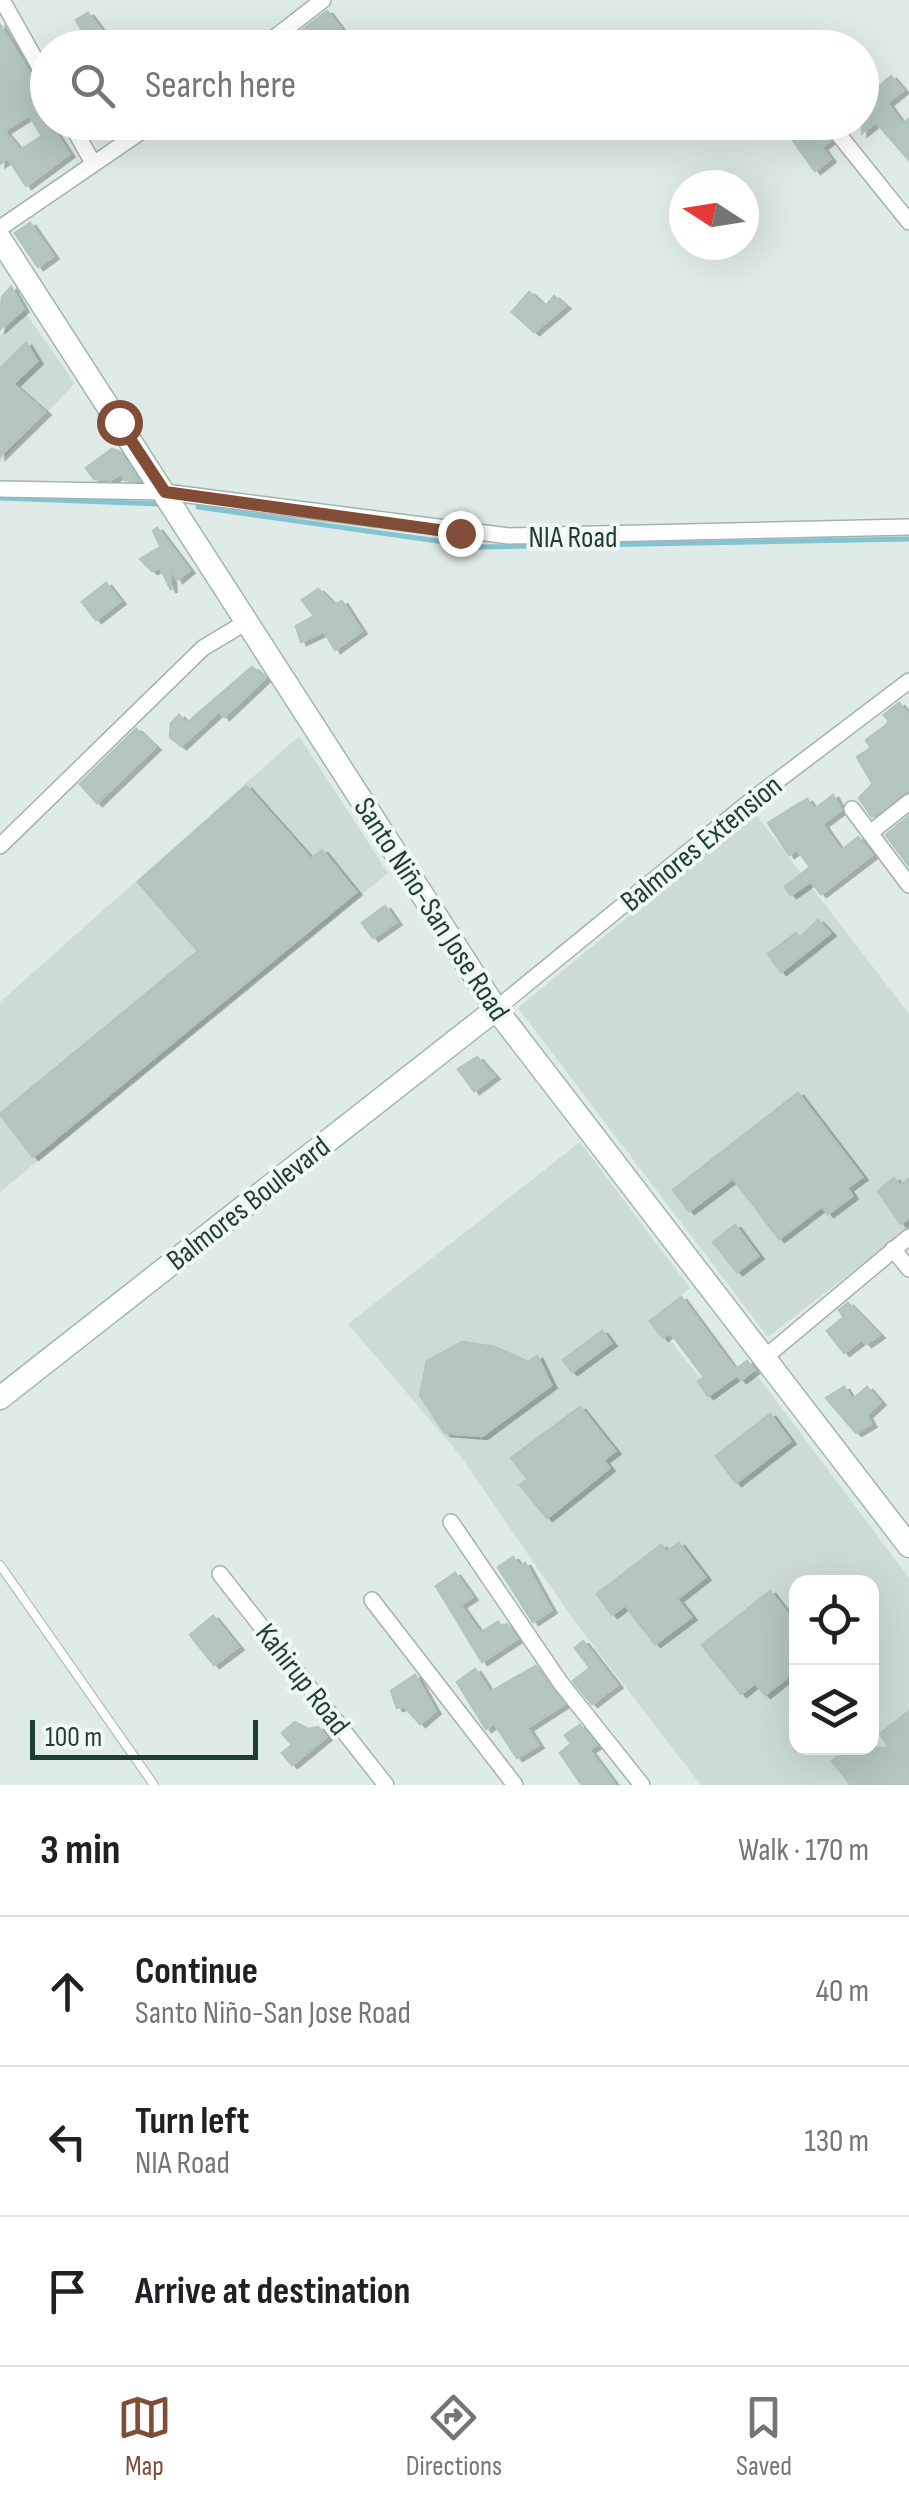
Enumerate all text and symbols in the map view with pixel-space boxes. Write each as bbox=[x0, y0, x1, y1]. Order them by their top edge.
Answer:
search box bbox=[30, 30, 879, 140]
icon: search bbox=[65, 58, 120, 113]
text: Search here bbox=[145, 63, 296, 108]
north arrow bbox=[669, 170, 759, 260]
route start bbox=[97, 400, 143, 446]
route end bbox=[438, 511, 484, 557]
street label: NIA Road bbox=[529, 520, 617, 556]
street label: Balmores Extension bbox=[614, 768, 789, 920]
street label: Santo Niño-San Jose Road bbox=[346, 791, 517, 1028]
street label: Balmores Boulevard bbox=[160, 1129, 337, 1279]
map controls bbox=[789, 1575, 879, 1755]
button: locate bbox=[789, 1575, 879, 1665]
street label: Kahirup Road bbox=[247, 1617, 357, 1743]
button: layers bbox=[789, 1665, 879, 1755]
scale bar bbox=[30, 1715, 258, 1760]
text: 100 m bbox=[45, 1721, 102, 1754]
text: 3 min bbox=[40, 1825, 120, 1876]
text: Walk · 170 m bbox=[738, 1831, 869, 1870]
text: Continue bbox=[135, 1949, 258, 1994]
icon: ahead bbox=[40, 1964, 95, 2019]
text: 40 m bbox=[816, 1972, 869, 2011]
text: Santo Niño-San Jose Road bbox=[135, 1994, 411, 2033]
text: Turn left bbox=[135, 2099, 249, 2144]
icon: left bbox=[40, 2114, 95, 2169]
text: 130 m bbox=[804, 2122, 869, 2161]
text: NIA Road bbox=[135, 2144, 230, 2183]
icon: arrive bbox=[40, 2264, 95, 2319]
text: Arrive at destination bbox=[135, 2269, 410, 2314]
tab: Map bbox=[117, 2390, 172, 2483]
tab: Directions bbox=[406, 2390, 502, 2483]
tab: Saved bbox=[736, 2390, 792, 2483]

